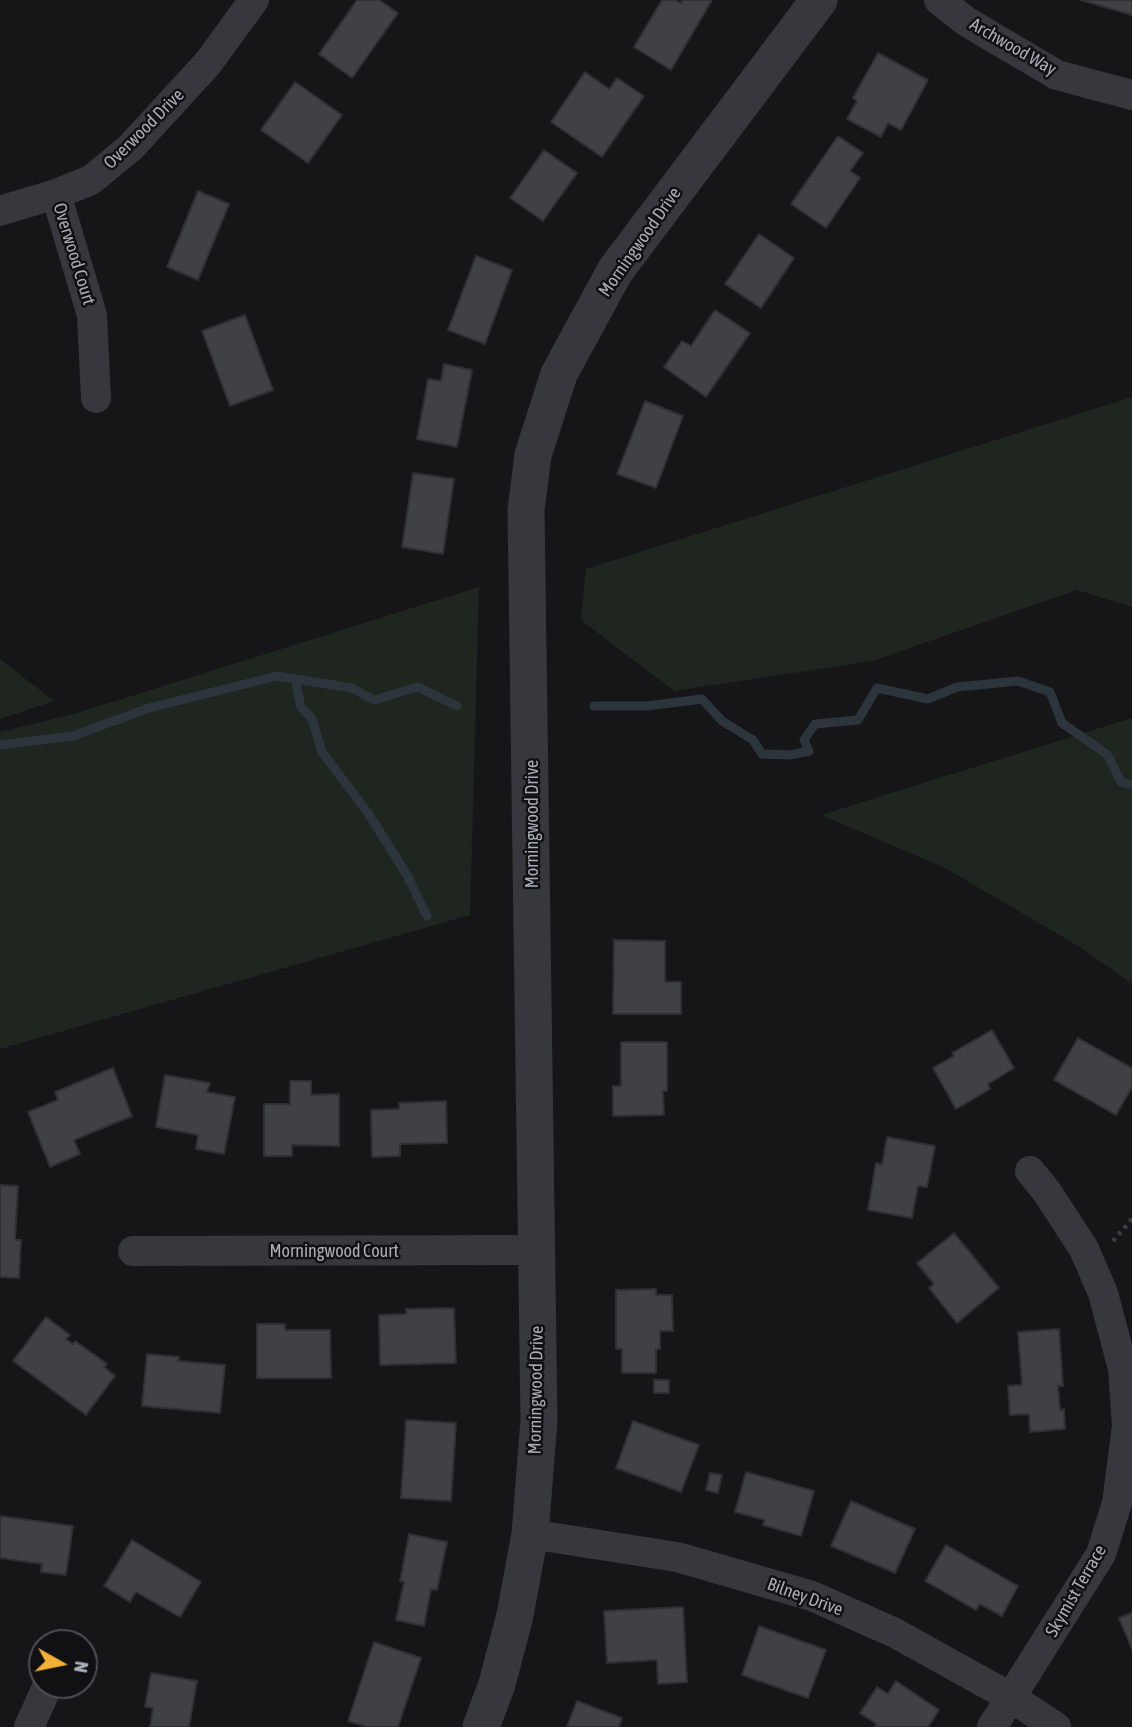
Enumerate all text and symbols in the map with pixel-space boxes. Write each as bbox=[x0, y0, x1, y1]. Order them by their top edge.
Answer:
street label: Archwood Way bbox=[966, 14, 1060, 80]
street label: Overwood Drive bbox=[99, 84, 189, 174]
street label: Morningwood Drive bbox=[594, 183, 686, 301]
street label: Overwood Court bbox=[48, 201, 100, 307]
street label: Morningwood Drive bbox=[521, 760, 543, 888]
street label: Morningwood Court bbox=[269, 1240, 399, 1262]
street label: Morningwood Drive bbox=[524, 1326, 548, 1454]
street label: Skymist Terrace bbox=[1041, 1541, 1111, 1641]
street label: Bilney Drive bbox=[764, 1573, 846, 1621]
north arrow bbox=[28, 1629, 98, 1699]
text: N bbox=[70, 1660, 94, 1674]

